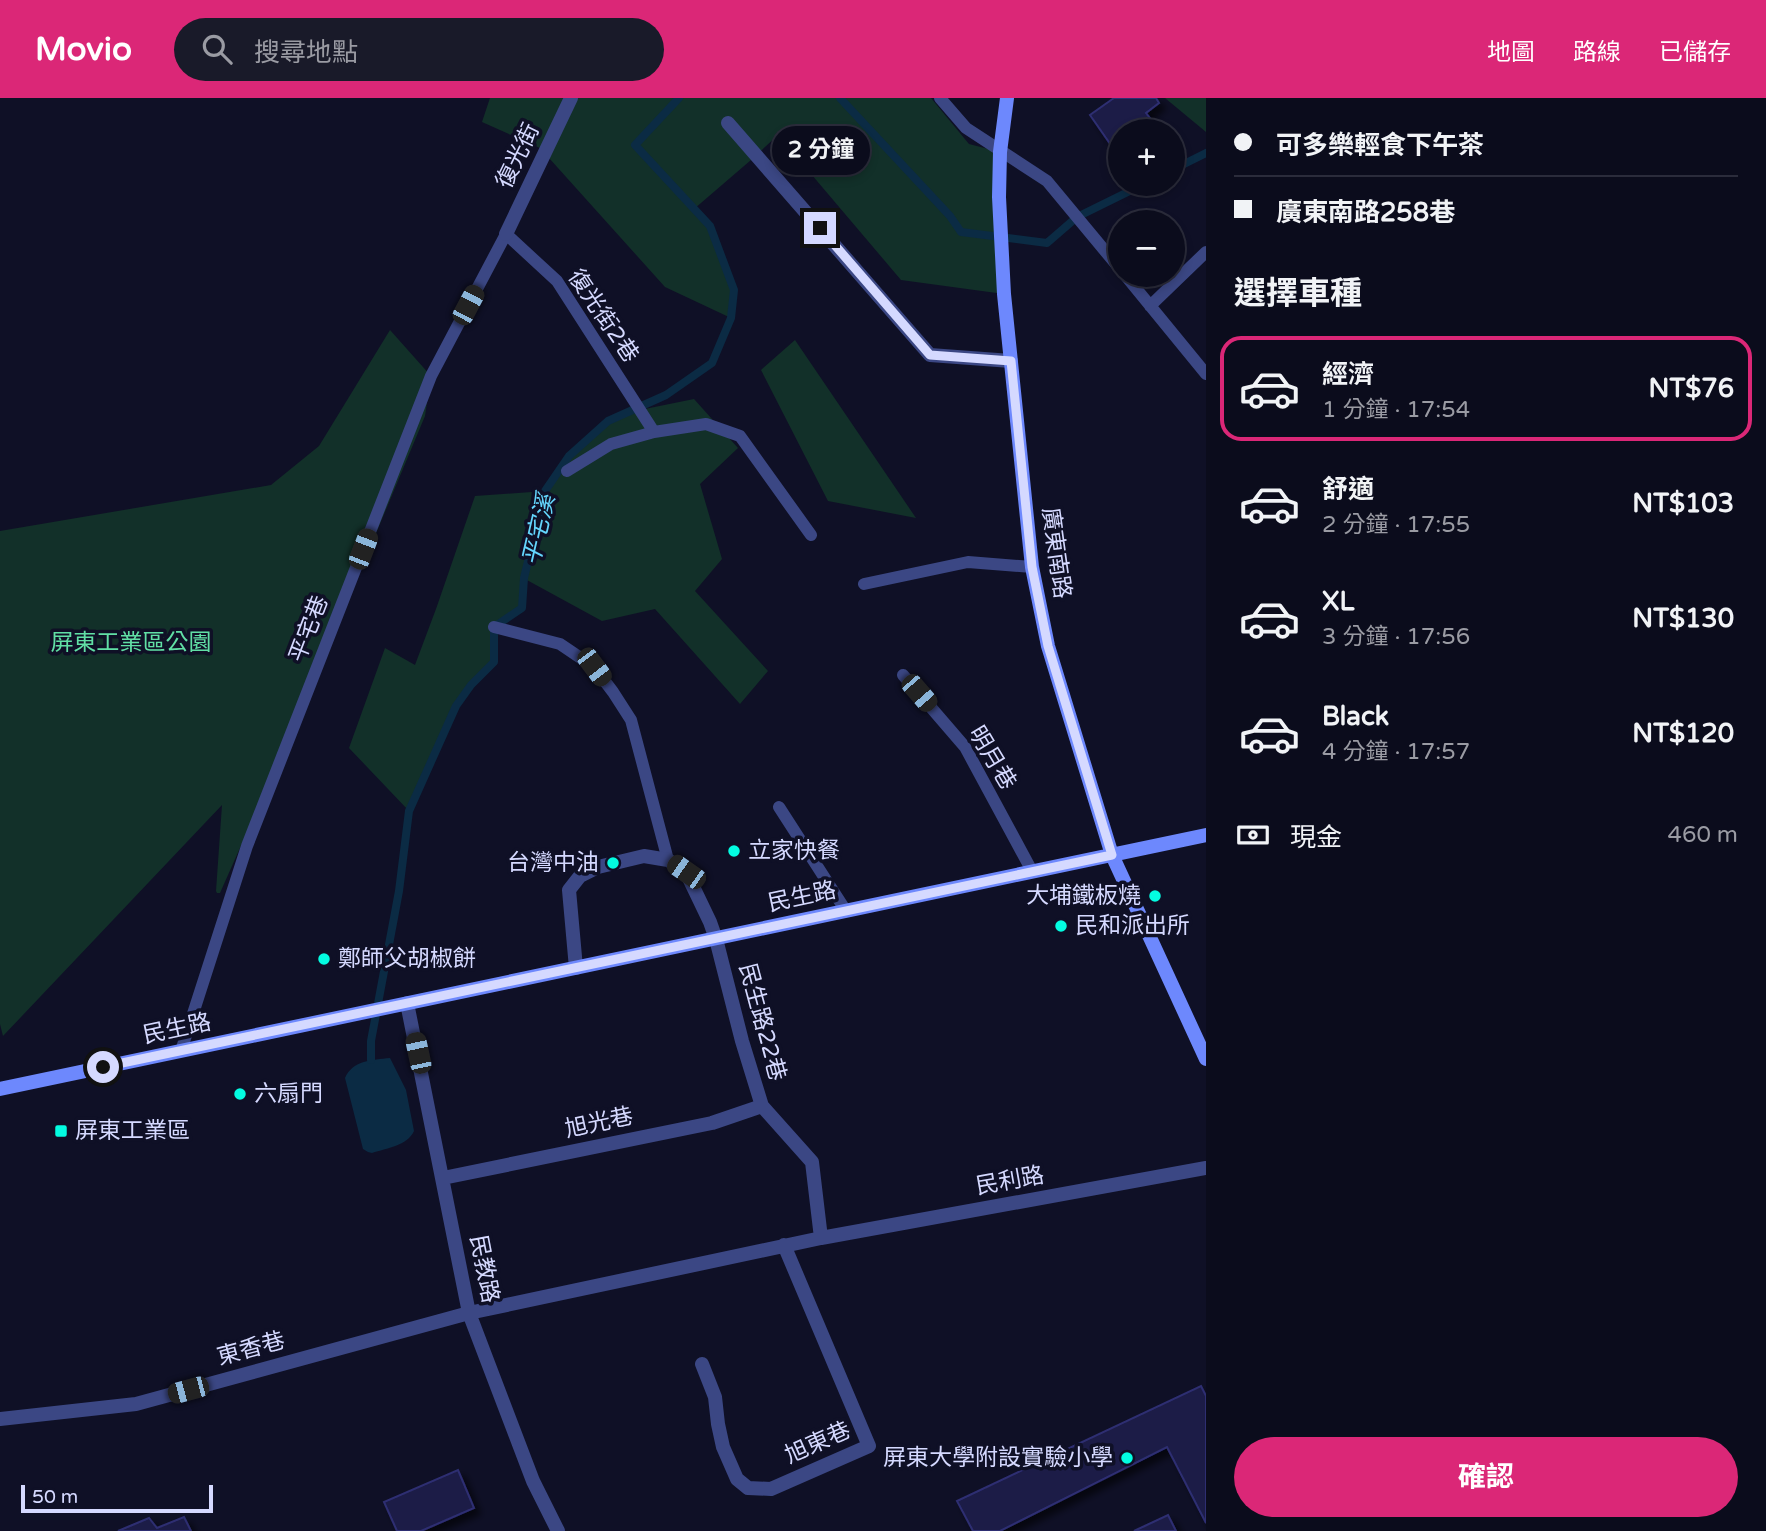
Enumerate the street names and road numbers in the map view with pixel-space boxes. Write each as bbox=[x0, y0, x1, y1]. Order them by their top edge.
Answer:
street label: 復光街 bbox=[490, 119, 546, 193]
street label: 復光街2巷 bbox=[562, 264, 644, 368]
street label: 廣東南路 bbox=[1036, 505, 1076, 601]
street label: 平宅巷 bbox=[284, 592, 334, 666]
street label: 明月巷 bbox=[962, 721, 1022, 795]
street label: 民生路 bbox=[765, 876, 839, 918]
street label: 民生路22巷 bbox=[733, 960, 791, 1084]
street label: 民生路 bbox=[140, 1008, 214, 1050]
street label: 旭光巷 bbox=[562, 1102, 636, 1144]
street label: 民利路 bbox=[974, 1161, 1046, 1201]
street label: 民教路 bbox=[464, 1232, 504, 1306]
street label: 東香巷 bbox=[214, 1327, 288, 1371]
street label: 旭東巷 bbox=[781, 1416, 855, 1470]

